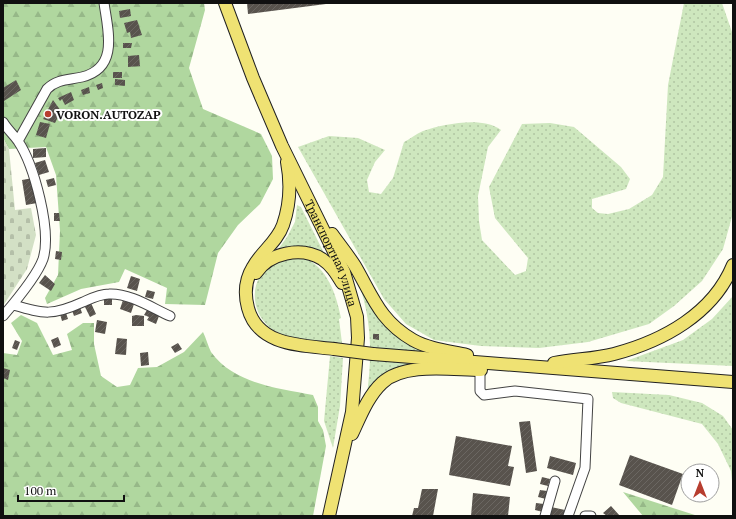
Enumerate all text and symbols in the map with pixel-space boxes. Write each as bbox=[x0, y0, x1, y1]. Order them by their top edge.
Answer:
place label: VORON.AUTOZAP bbox=[56, 107, 161, 122]
marker: VORON.AUTOZAP bbox=[43, 109, 53, 119]
street label: Транспортная улица bbox=[302, 197, 361, 308]
north arrow bbox=[680, 463, 720, 503]
text: N bbox=[696, 466, 705, 480]
scale bar bbox=[18, 477, 124, 503]
text: 100 m bbox=[24, 483, 57, 498]

